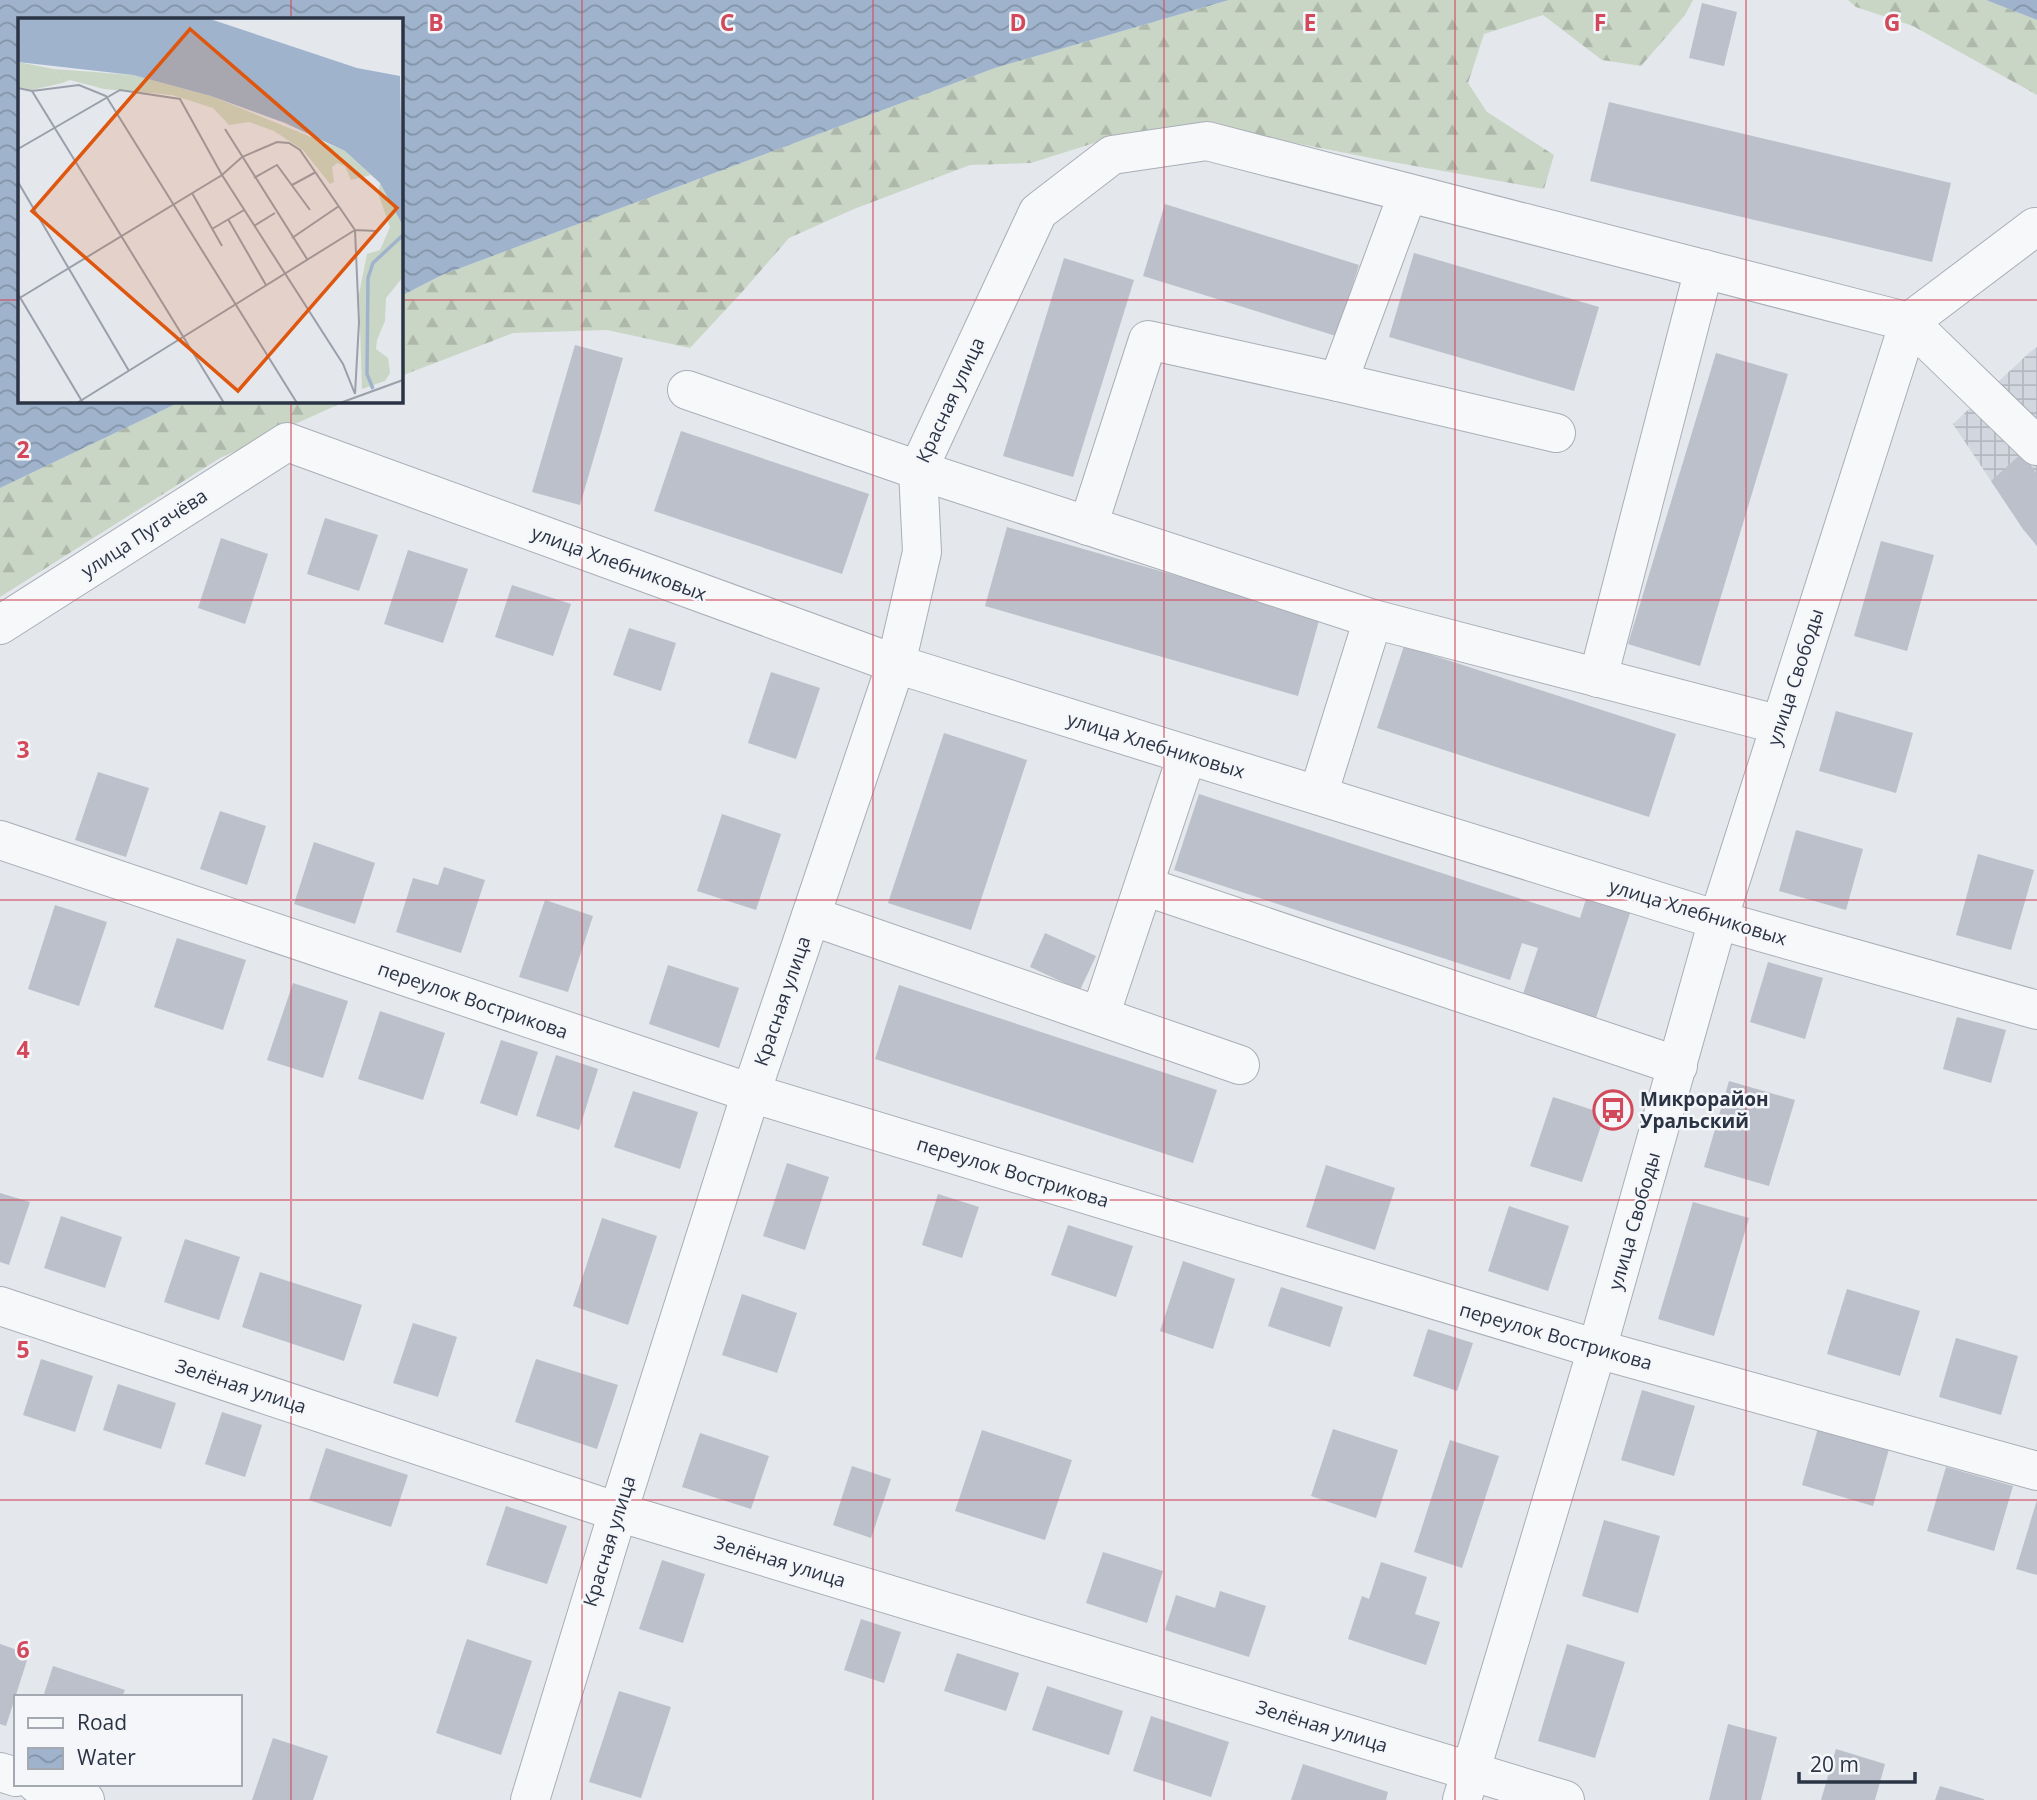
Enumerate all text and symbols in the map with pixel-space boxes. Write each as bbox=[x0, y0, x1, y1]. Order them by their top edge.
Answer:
text: B bbox=[428, 6, 444, 38]
text: C bbox=[720, 6, 734, 38]
text: D bbox=[1009, 6, 1027, 38]
text: E bbox=[1304, 6, 1316, 38]
text: F bbox=[1594, 6, 1606, 38]
text: G bbox=[1884, 6, 1900, 38]
inset map bbox=[18, 18, 402, 402]
street label: Красная улица bbox=[910, 333, 990, 467]
text: 2 bbox=[16, 433, 30, 465]
street label: улица Пугачёва bbox=[76, 482, 212, 584]
street label: улица Хлебниковых bbox=[528, 519, 710, 607]
street label: улица Свободы bbox=[1761, 605, 1829, 749]
street label: улица Хлебниковых bbox=[1064, 706, 1248, 784]
text: 3 bbox=[16, 733, 30, 765]
street label: улица Хлебниковых bbox=[1606, 873, 1790, 951]
street label: Красная улица bbox=[748, 933, 816, 1069]
street label: переулок Вострикова bbox=[374, 955, 572, 1045]
text: 4 bbox=[16, 1033, 30, 1065]
place label: Микрорайон Уральский bbox=[1640, 1086, 1769, 1134]
bus stop icon: Микрорайон Уральский bbox=[1592, 1089, 1634, 1131]
street label: переулок Вострикова bbox=[914, 1130, 1112, 1214]
street label: улица Свободы bbox=[1602, 1149, 1666, 1293]
street label: переулок Вострикова bbox=[1457, 1296, 1655, 1376]
text: 5 bbox=[16, 1333, 30, 1365]
street label: Зелёная улица bbox=[172, 1353, 310, 1419]
street label: Красная улица bbox=[577, 1472, 641, 1610]
street label: Зелёная улица bbox=[711, 1529, 849, 1593]
text: 6 bbox=[16, 1633, 30, 1665]
street label: Зелёная улица bbox=[1253, 1694, 1391, 1758]
legend bbox=[14, 1695, 242, 1786]
text: Road bbox=[77, 1708, 127, 1736]
scale bar bbox=[1799, 1741, 1914, 1785]
text: Water bbox=[77, 1743, 136, 1771]
text: 20 m bbox=[1810, 1750, 1859, 1778]

